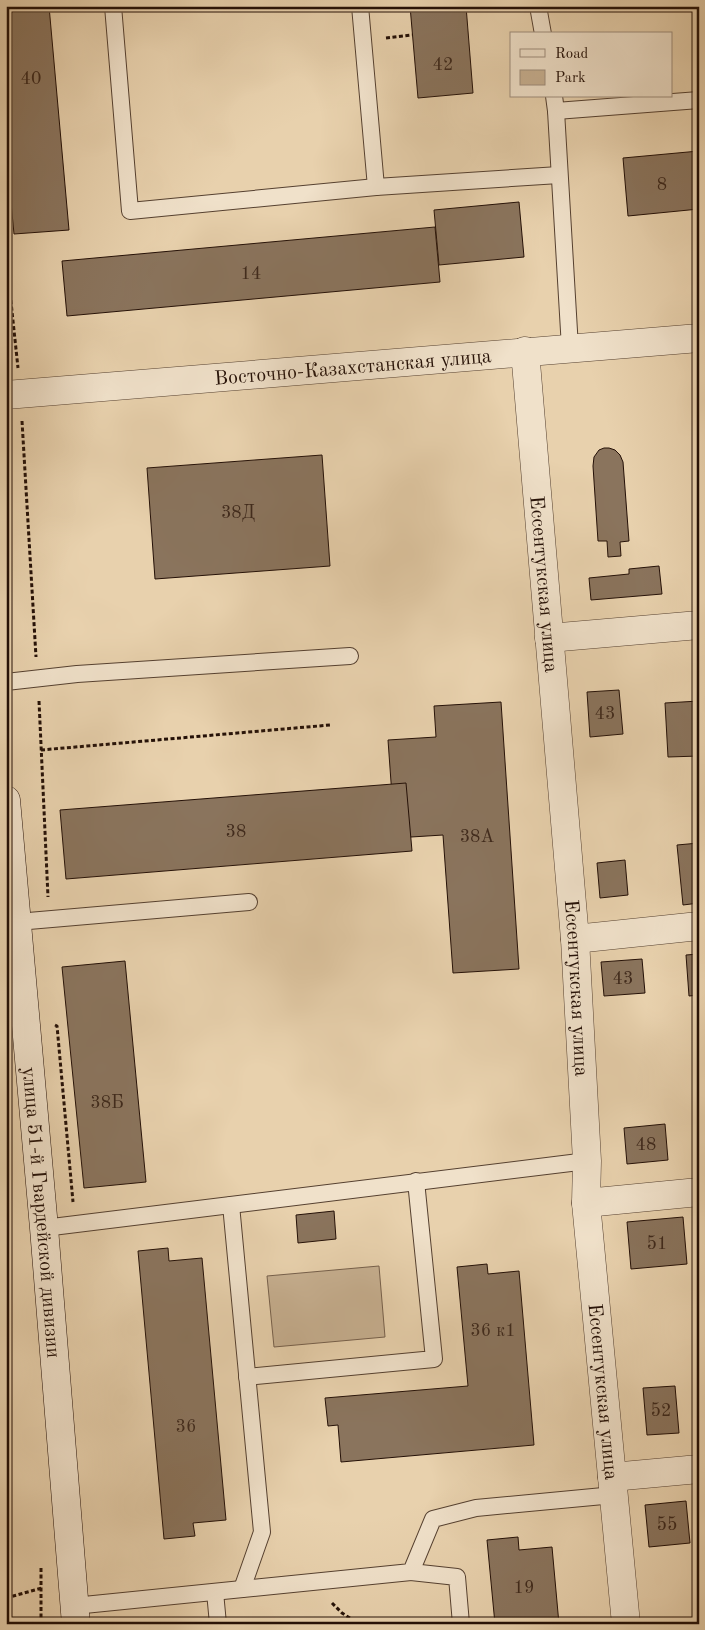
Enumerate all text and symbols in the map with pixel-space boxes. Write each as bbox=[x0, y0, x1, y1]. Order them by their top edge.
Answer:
legend bbox=[510, 32, 672, 98]
text: Road bbox=[555, 47, 589, 62]
house number: 42 bbox=[433, 56, 453, 74]
house number: 40 bbox=[21, 70, 41, 88]
text: Park bbox=[555, 71, 586, 86]
house number: 8 bbox=[657, 176, 667, 194]
house number: 14 bbox=[241, 265, 261, 283]
street label: Восточно-Казахстанская улица bbox=[214, 347, 492, 390]
street label: Ессентукская улица bbox=[525, 495, 560, 674]
house number: 38Д bbox=[221, 504, 255, 522]
house number: 43 bbox=[595, 705, 615, 723]
house number: 38 bbox=[226, 823, 246, 841]
house number: 38А bbox=[460, 828, 495, 846]
street label: Ессентукская улица bbox=[560, 899, 590, 1077]
house number: 43 bbox=[613, 970, 633, 988]
street label: улица 51-й Гвардейской дивизии bbox=[18, 1066, 62, 1359]
house number: 38Б bbox=[90, 1094, 124, 1112]
house number: 48 bbox=[636, 1136, 656, 1154]
house number: 51 bbox=[647, 1235, 667, 1253]
street label: Ессентукская улица bbox=[584, 1303, 620, 1481]
house number: 36 к1 bbox=[470, 1322, 516, 1340]
house number: 52 bbox=[651, 1402, 671, 1420]
house number: 36 bbox=[176, 1418, 196, 1436]
house number: 55 bbox=[657, 1516, 677, 1534]
house number: 19 bbox=[514, 1579, 534, 1597]

